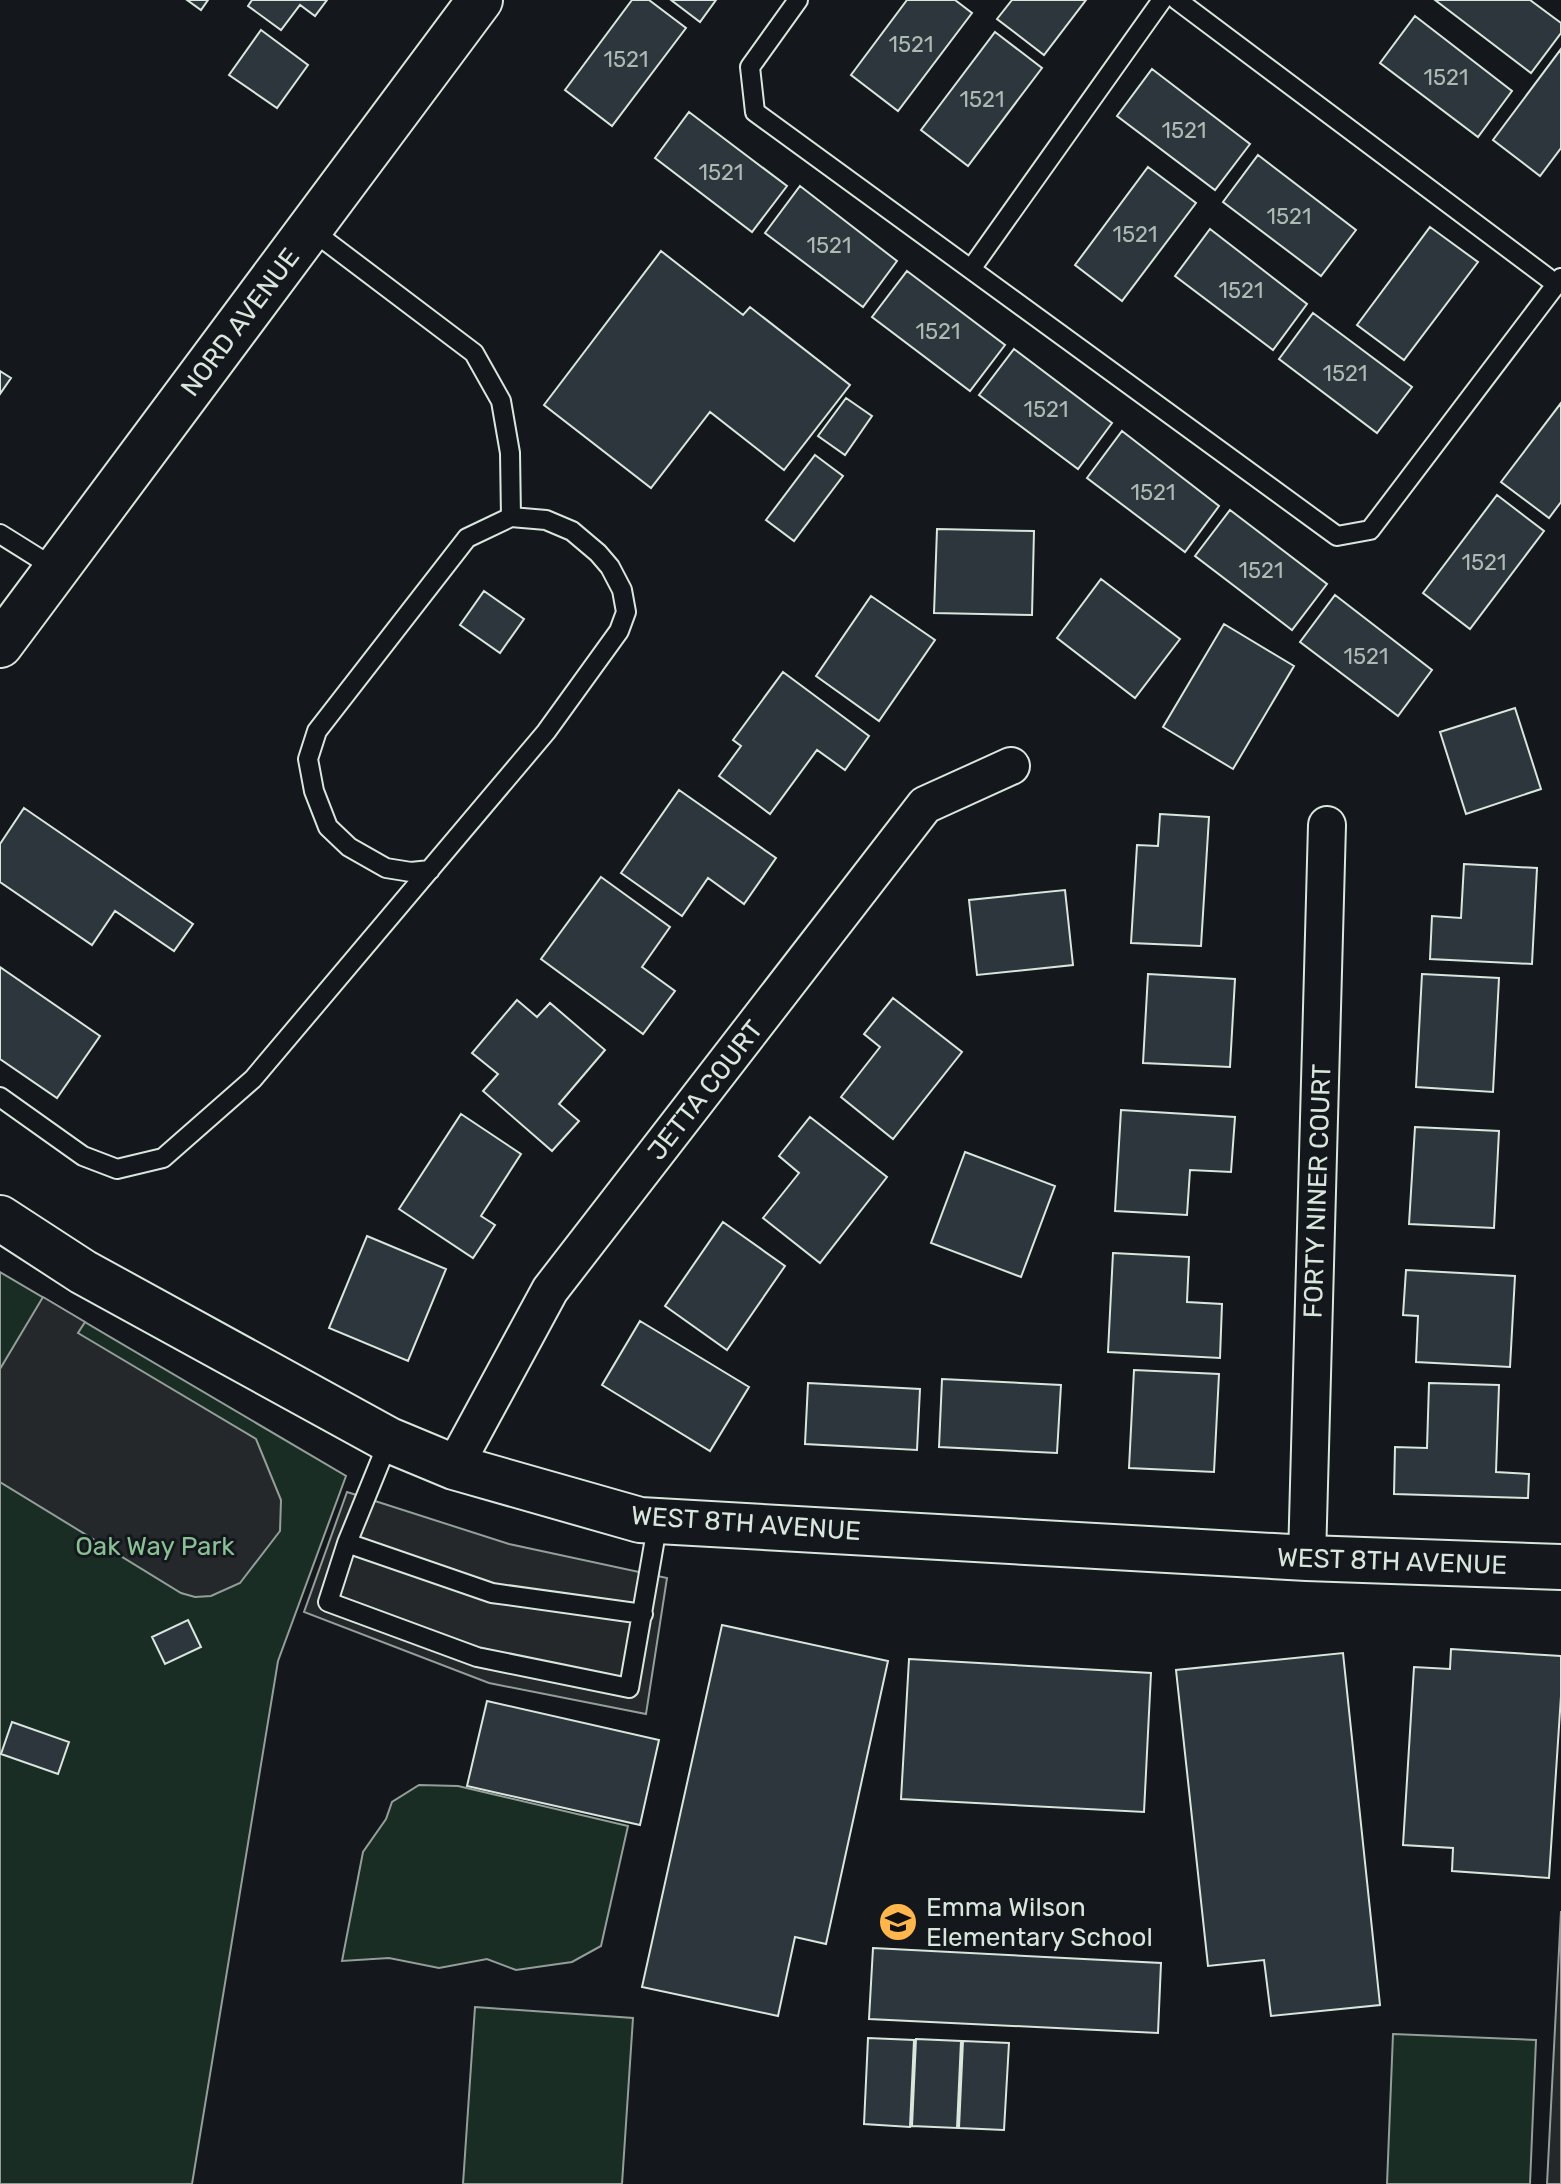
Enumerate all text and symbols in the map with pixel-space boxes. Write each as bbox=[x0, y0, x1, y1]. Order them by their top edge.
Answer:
house number: 1521 bbox=[889, 31, 933, 58]
house number: 1521 bbox=[604, 46, 648, 73]
house number: 1521 bbox=[1424, 64, 1468, 91]
house number: 1521 bbox=[960, 86, 1004, 113]
house number: 1521 bbox=[1162, 117, 1206, 144]
house number: 1521 bbox=[699, 159, 743, 186]
house number: 1521 bbox=[1267, 203, 1311, 230]
house number: 1521 bbox=[1113, 221, 1157, 248]
house number: 1521 bbox=[807, 232, 851, 259]
street label: NORD AVENUE bbox=[175, 242, 306, 402]
house number: 1521 bbox=[1219, 277, 1263, 304]
house number: 1521 bbox=[916, 318, 960, 345]
house number: 1521 bbox=[1323, 360, 1367, 387]
house number: 1521 bbox=[1024, 396, 1068, 423]
house number: 1521 bbox=[1131, 479, 1175, 506]
house number: 1521 bbox=[1462, 549, 1506, 576]
house number: 1521 bbox=[1239, 557, 1283, 584]
house number: 1521 bbox=[1344, 643, 1388, 670]
street label: JETTA COURT bbox=[641, 1014, 769, 1166]
street label: FORTY NINER COURT bbox=[1298, 1063, 1337, 1319]
street label: WEST 8TH AVENUE bbox=[630, 1500, 862, 1547]
park label: Oak Way Park bbox=[75, 1531, 235, 1562]
street label: WEST 8TH AVENUE bbox=[1276, 1542, 1508, 1581]
place label: Emma Wilson Elementary School bbox=[926, 1892, 1153, 1953]
school or university icon: Emma Wilson Elementary School bbox=[877, 1901, 919, 1943]

